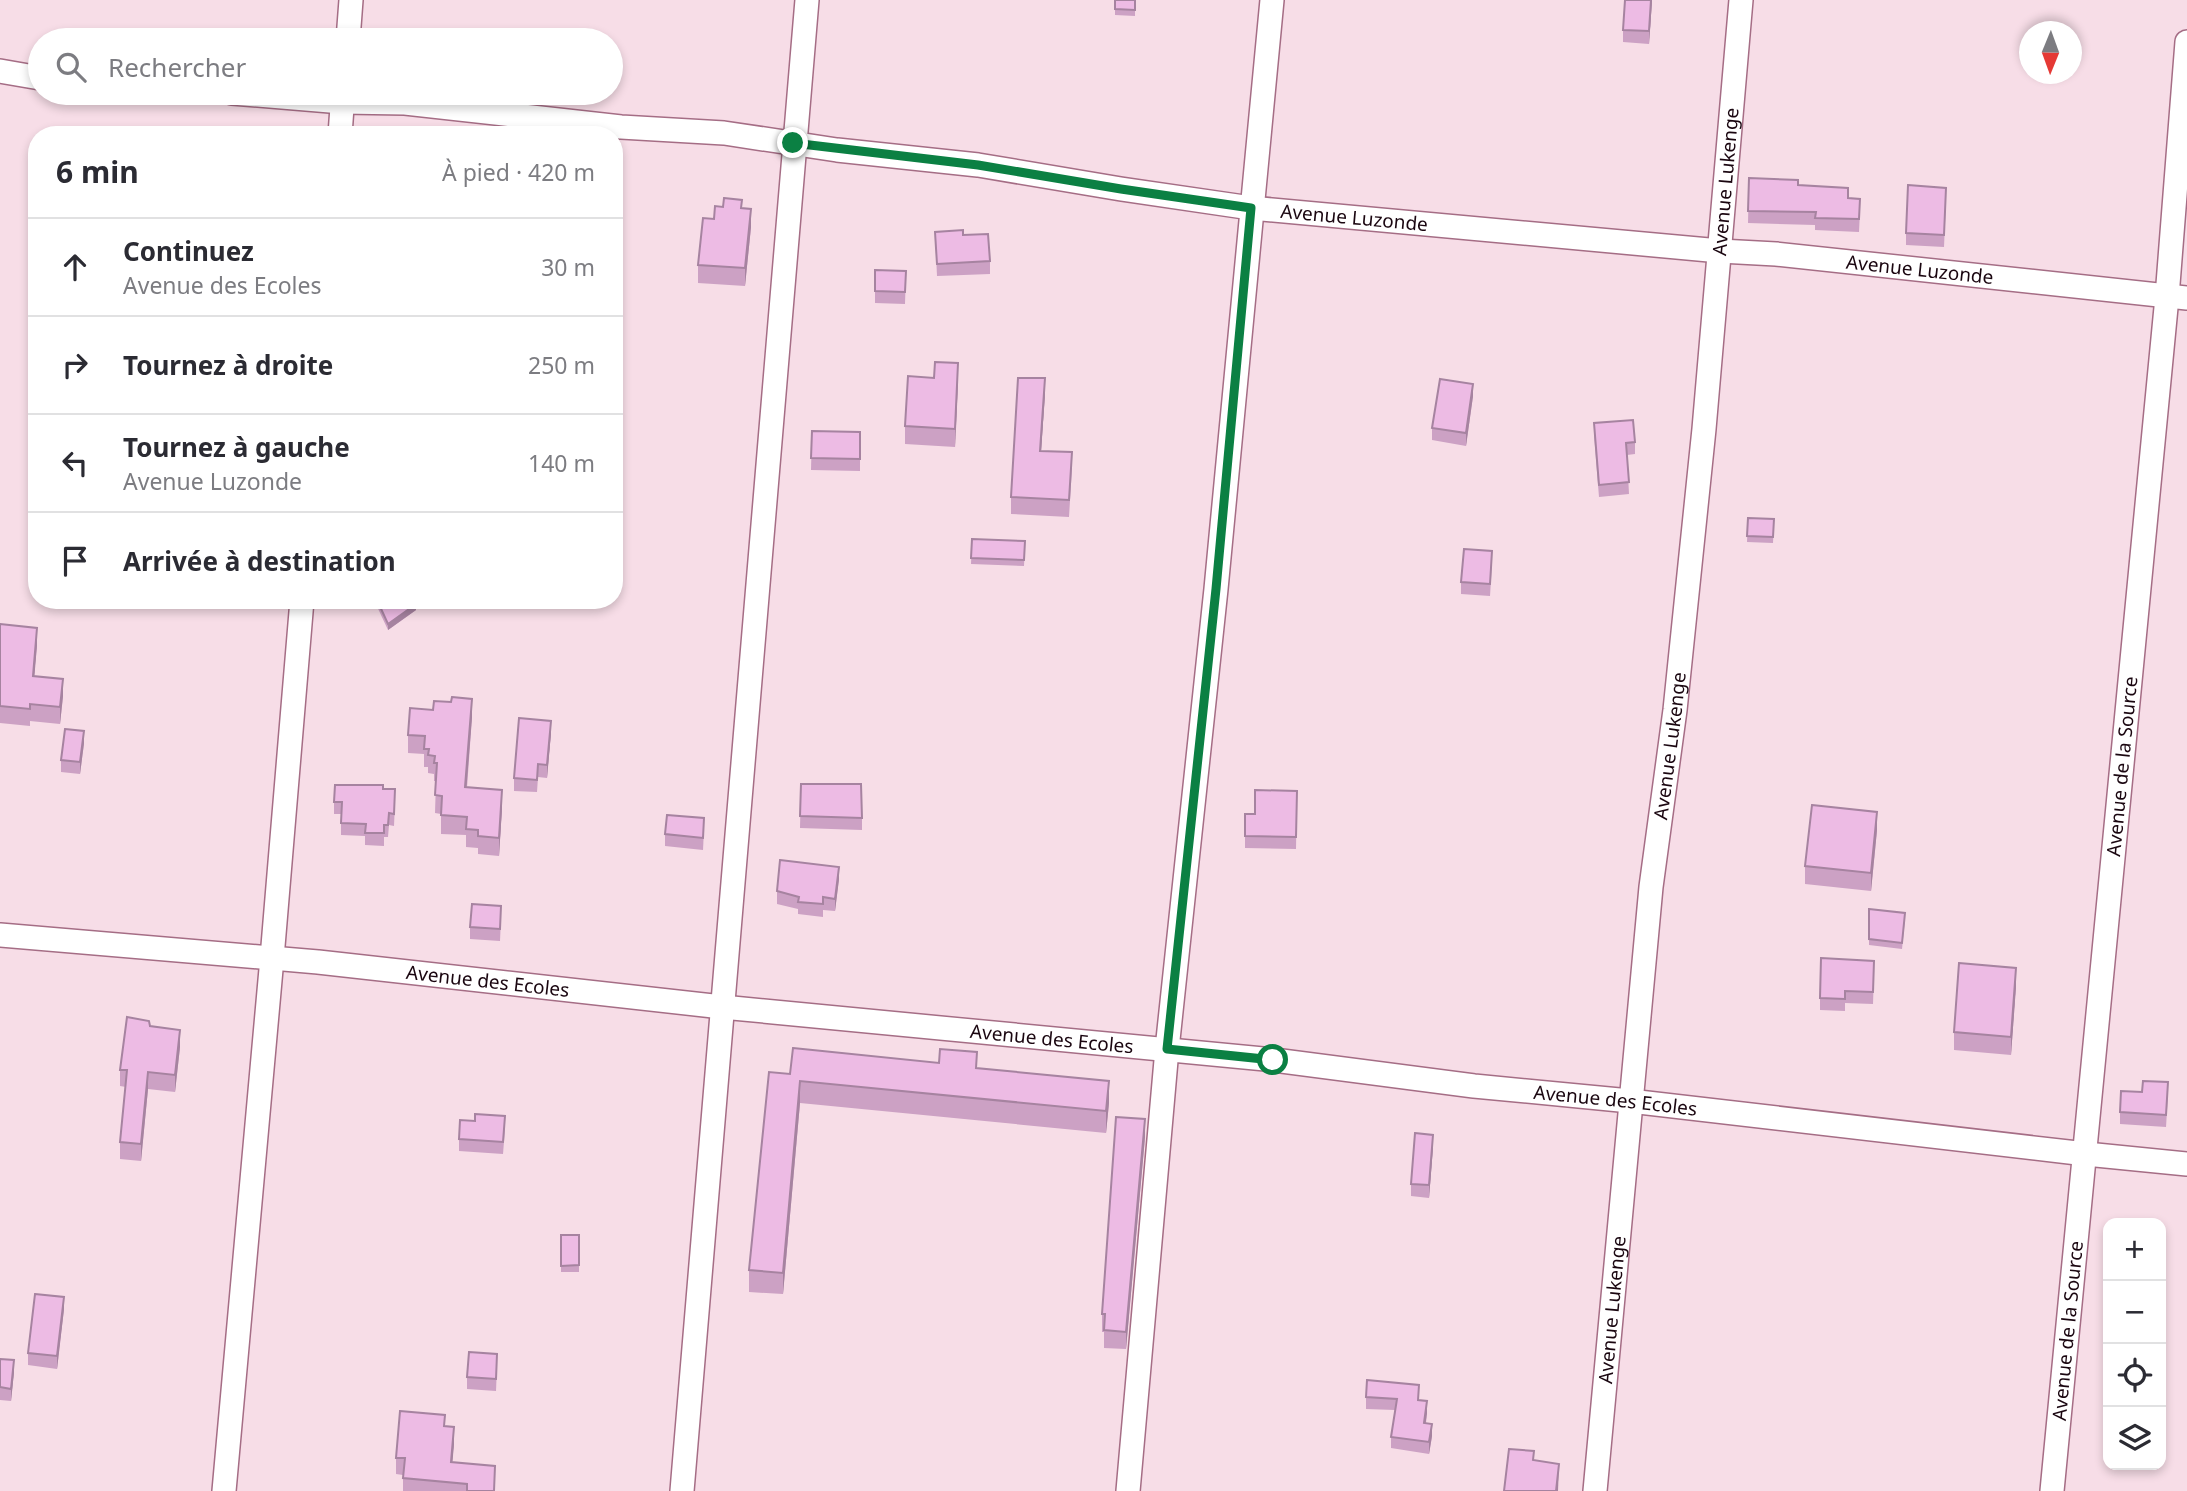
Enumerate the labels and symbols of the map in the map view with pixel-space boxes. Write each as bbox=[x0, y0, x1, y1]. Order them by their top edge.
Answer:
north arrow bbox=[2019, 21, 2082, 84]
street label: Avenue Lukenge bbox=[1706, 107, 1745, 257]
route end bbox=[777, 127, 808, 158]
street label: Avenue Luzonde bbox=[1279, 198, 1429, 237]
street label: Avenue Luzonde bbox=[1845, 249, 1995, 290]
street label: Avenue Lukenge bbox=[1647, 671, 1692, 821]
street label: Avenue de la Source bbox=[2100, 675, 2143, 857]
street label: Avenue des Ecoles bbox=[405, 959, 571, 1003]
street label: Avenue des Ecoles bbox=[969, 1018, 1135, 1059]
route start bbox=[1257, 1044, 1288, 1075]
street label: Avenue des Ecoles bbox=[1533, 1079, 1699, 1122]
street label: Avenue Lukenge bbox=[1592, 1235, 1632, 1385]
street label: Avenue de la Source bbox=[2046, 1240, 2089, 1422]

